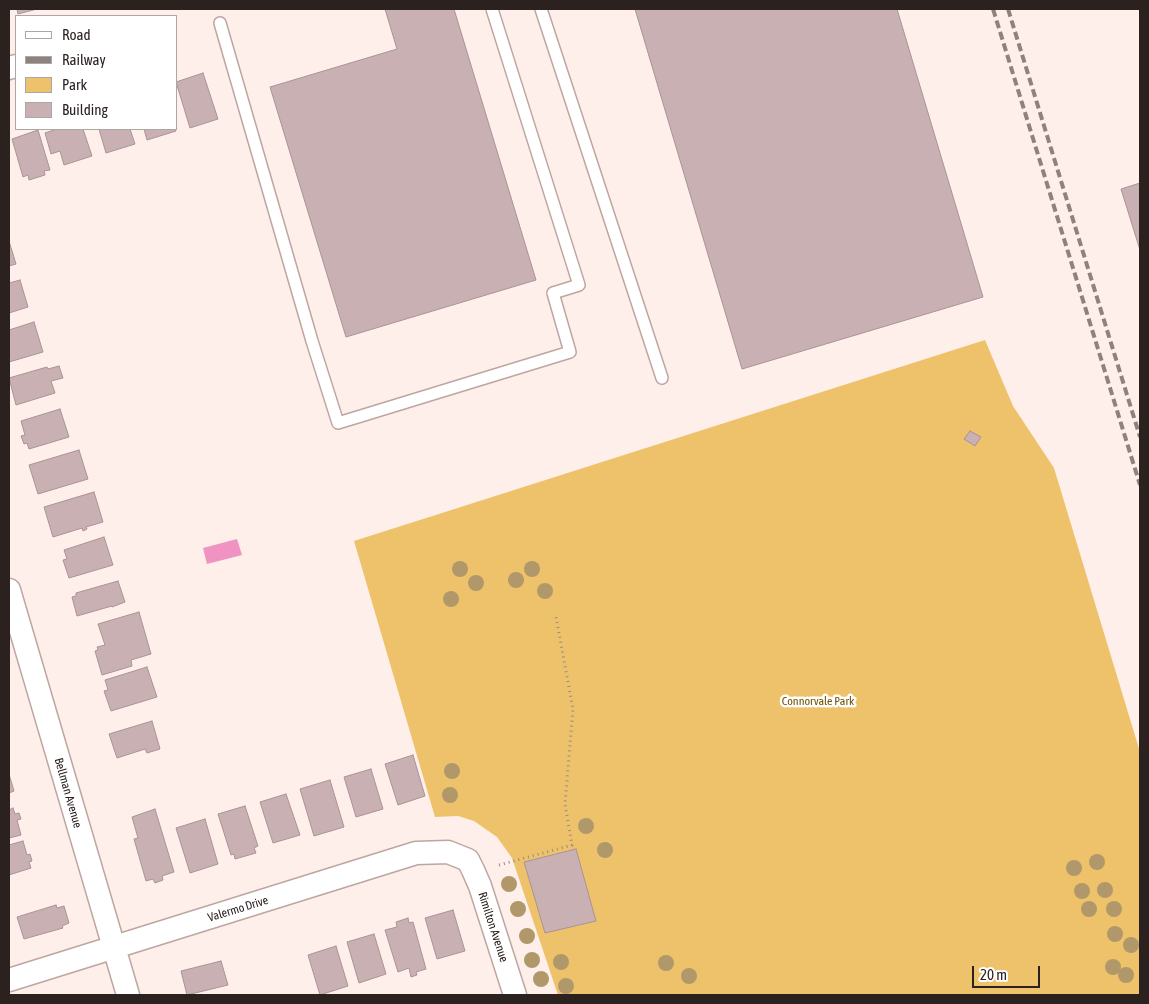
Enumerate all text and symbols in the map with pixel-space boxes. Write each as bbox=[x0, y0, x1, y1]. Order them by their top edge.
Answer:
legend bbox=[15, 15, 178, 130]
text: Road bbox=[62, 26, 91, 43]
text: Railway bbox=[62, 51, 106, 68]
text: Park bbox=[62, 76, 87, 93]
text: Building bbox=[62, 101, 108, 118]
park label: Connorvale Park bbox=[782, 694, 854, 708]
street label: Bellman Avenue bbox=[51, 756, 85, 830]
street label: Rimilton Avenue bbox=[475, 890, 511, 964]
street label: Valermo Drive bbox=[206, 893, 270, 925]
scale bar bbox=[974, 956, 1042, 988]
text: 20 m bbox=[980, 966, 1007, 983]

